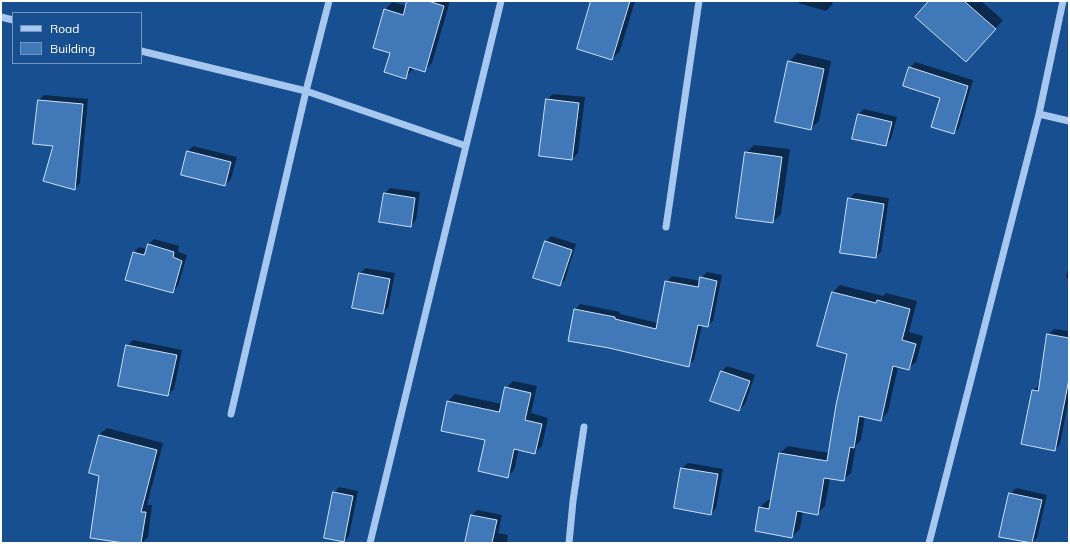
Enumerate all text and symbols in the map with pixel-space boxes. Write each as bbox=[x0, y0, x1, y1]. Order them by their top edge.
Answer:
legend bbox=[12, 12, 142, 64]
text: Road bbox=[50, 21, 79, 36]
text: Building bbox=[50, 41, 95, 56]

